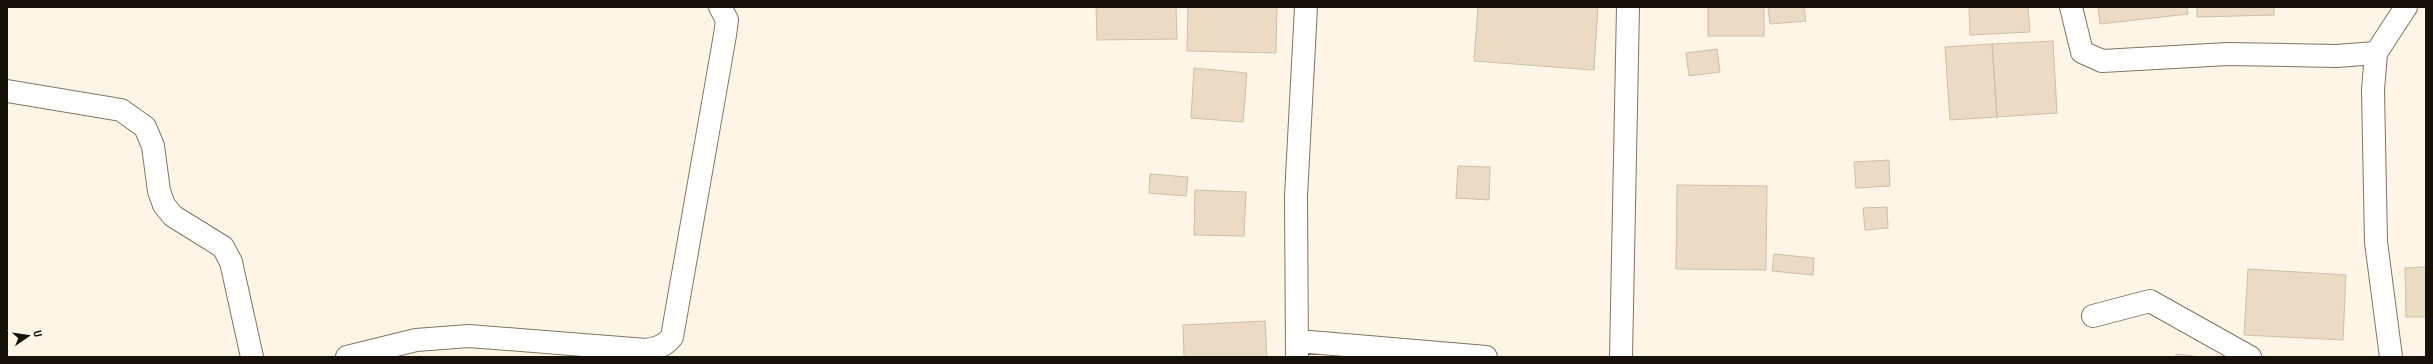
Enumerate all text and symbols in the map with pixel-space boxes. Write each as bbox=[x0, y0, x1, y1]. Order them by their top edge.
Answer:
north arrow bbox=[8, 316, 48, 356]
text: U bbox=[30, 329, 44, 338]

